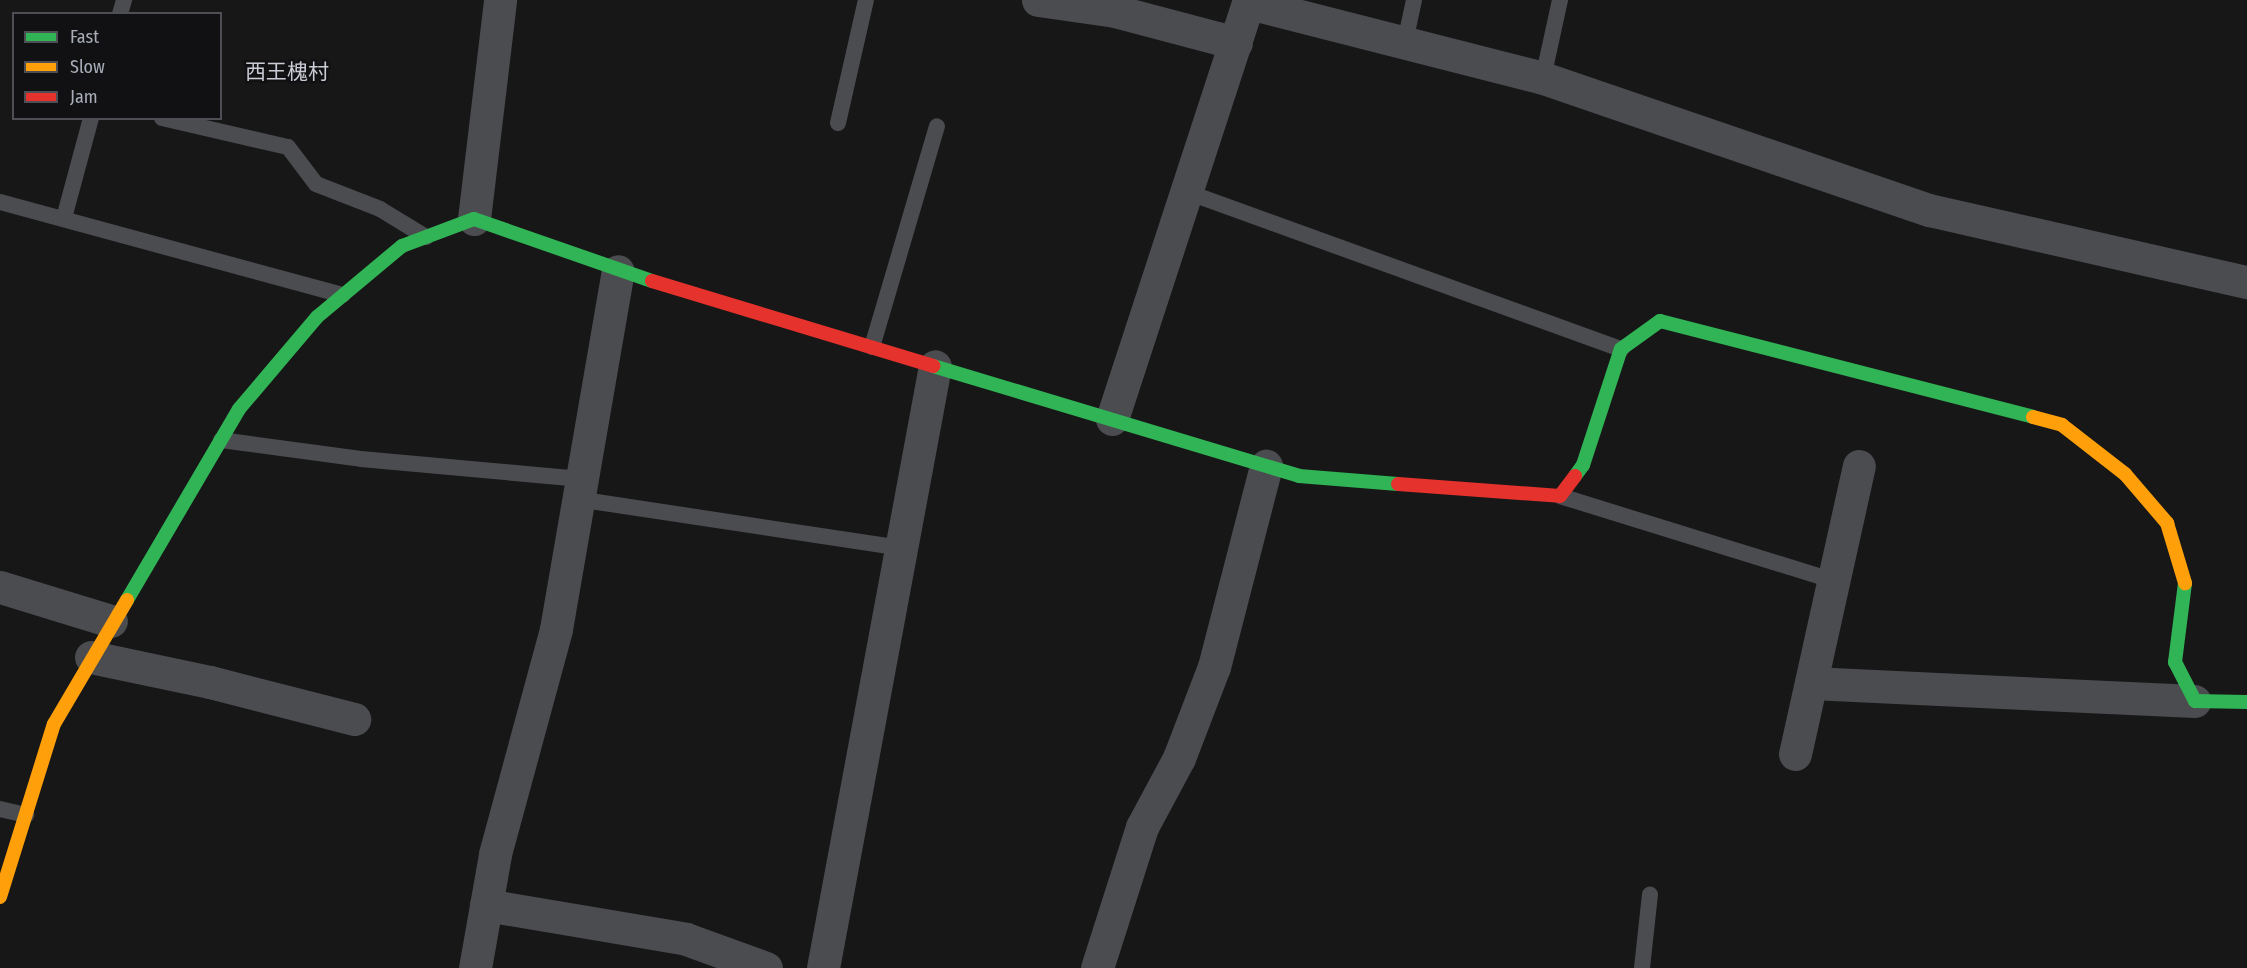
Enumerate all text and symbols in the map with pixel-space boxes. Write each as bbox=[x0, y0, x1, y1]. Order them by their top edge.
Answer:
legend bbox=[12, 12, 222, 120]
text: Fast bbox=[70, 26, 99, 48]
text: Slow bbox=[70, 56, 105, 78]
district label: 西王槐村 bbox=[245, 59, 329, 85]
text: Jam bbox=[70, 86, 98, 108]

